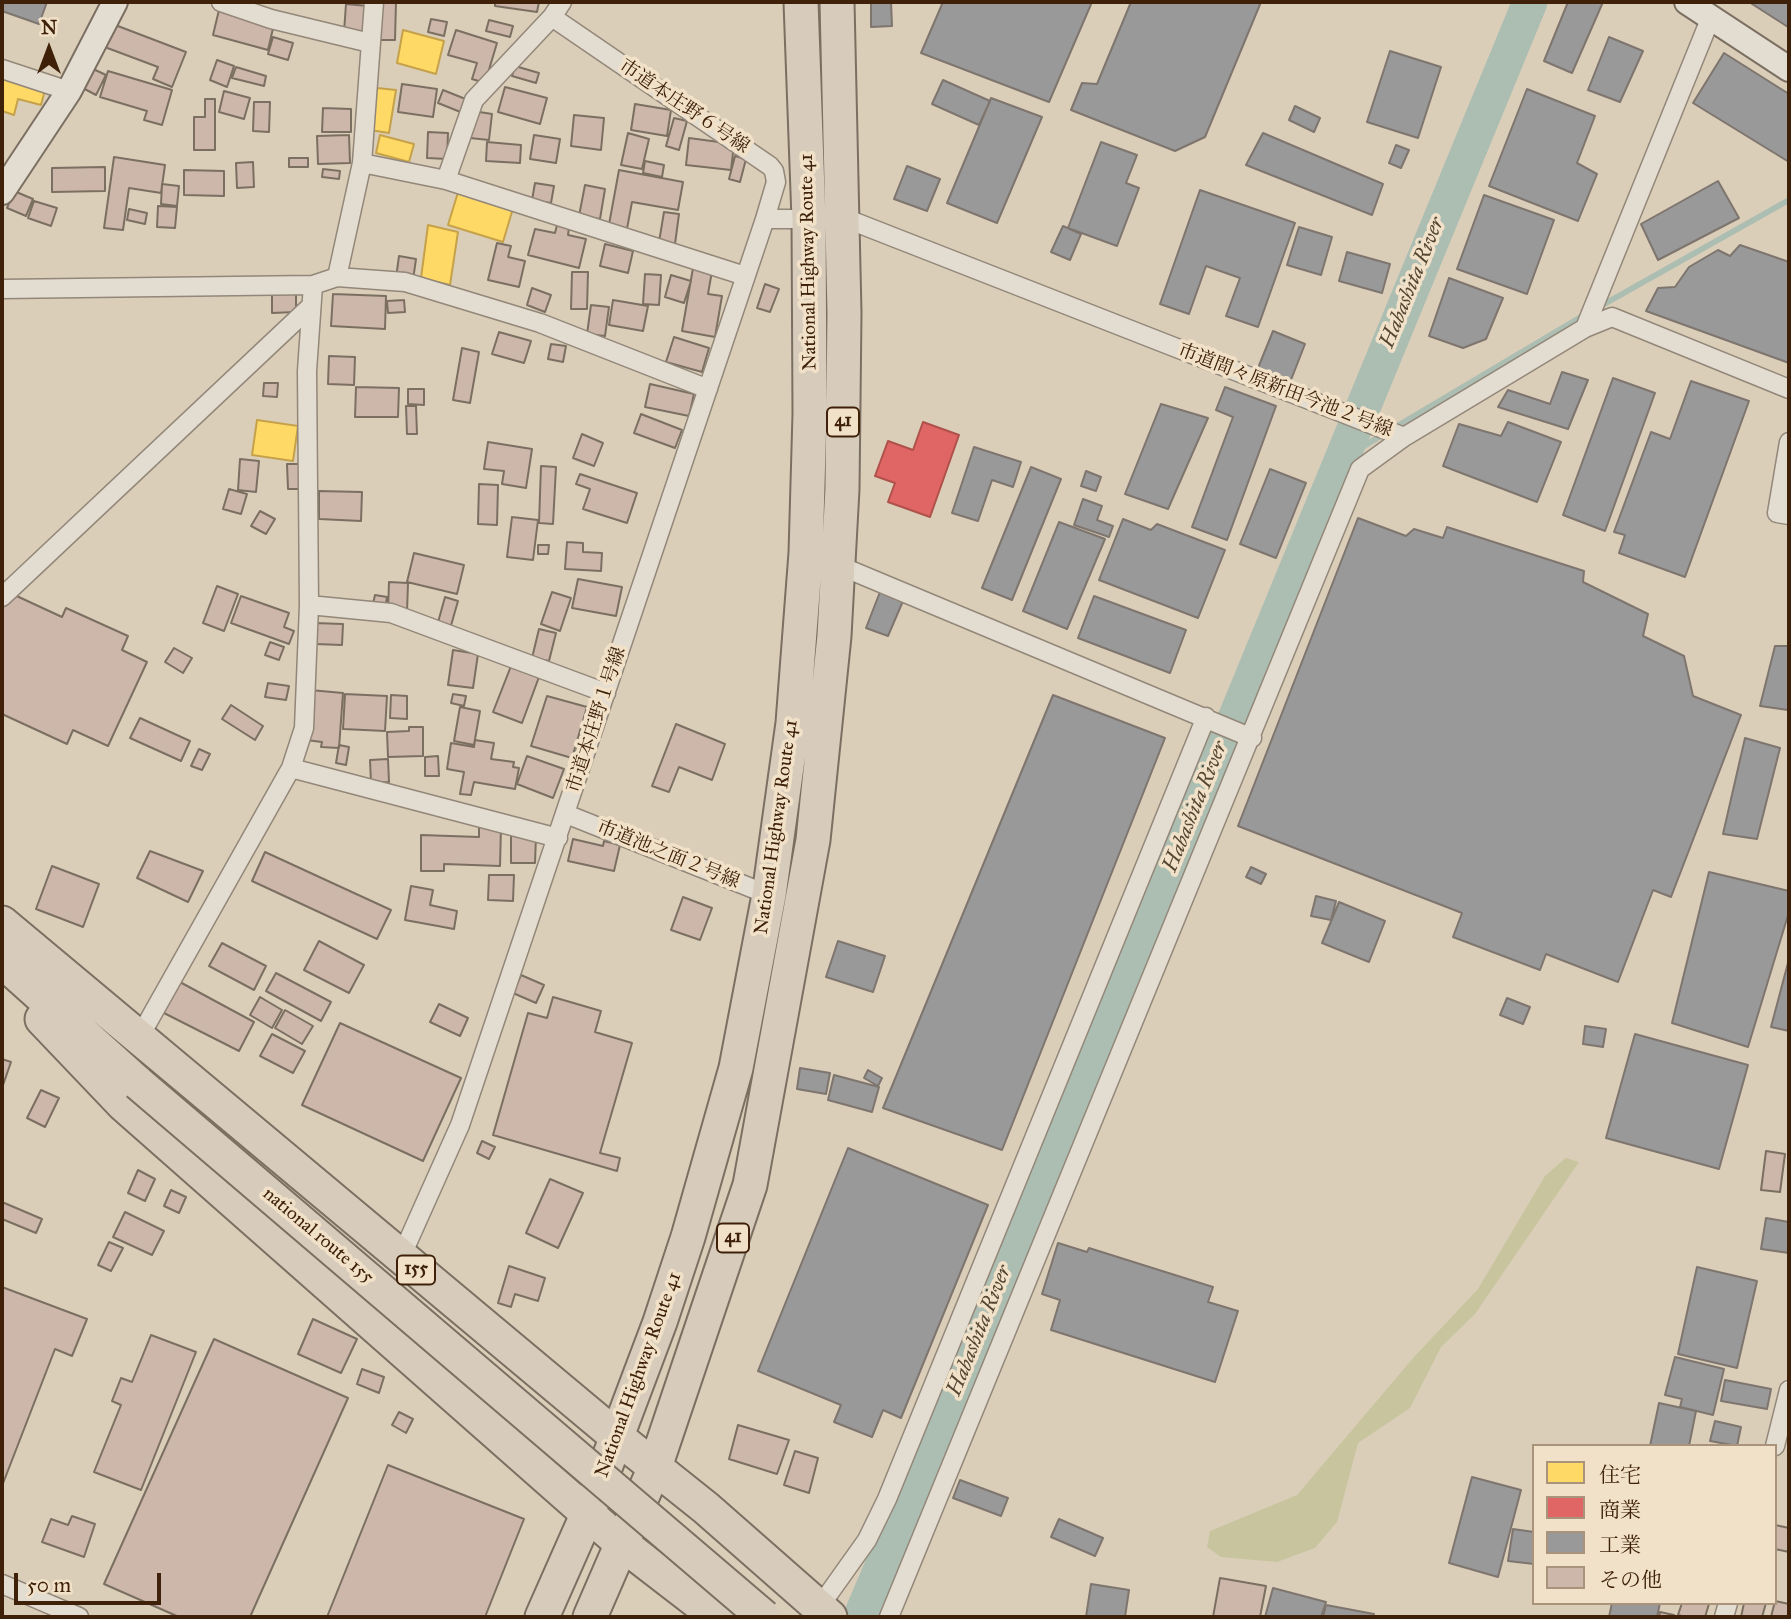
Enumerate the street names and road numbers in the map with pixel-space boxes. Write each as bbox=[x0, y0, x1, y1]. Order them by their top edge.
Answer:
street label: 市道本庄野６号線 bbox=[615, 55, 753, 159]
street label: National Highway Route 41 bbox=[796, 153, 822, 371]
street label: 市道間々原新田今池２号線 bbox=[1174, 340, 1396, 442]
road number: 41 bbox=[827, 408, 859, 436]
street label: 市道本庄野１号線 bbox=[563, 644, 631, 796]
street label: National Highway Route 41 bbox=[751, 718, 803, 936]
street label: 市道池之面２号線 bbox=[593, 816, 743, 894]
street label: national route 155 bbox=[258, 1183, 378, 1289]
road number: 41 bbox=[717, 1224, 749, 1252]
road number: 155 bbox=[397, 1255, 435, 1284]
street label: National Highway Route 41 bbox=[591, 1269, 687, 1481]

